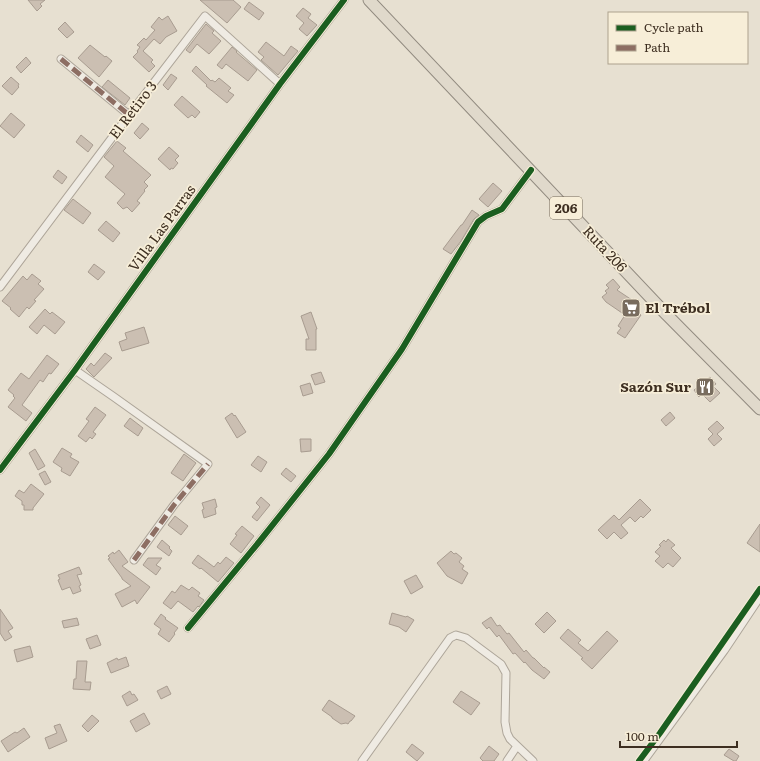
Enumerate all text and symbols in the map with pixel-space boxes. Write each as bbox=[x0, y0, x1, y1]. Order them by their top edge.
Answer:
legend bbox=[608, 12, 748, 64]
text: Cycle path bbox=[644, 18, 704, 36]
text: Path bbox=[644, 38, 670, 56]
street label: El Retiro 3 bbox=[104, 76, 161, 143]
street label: Villa Las Parras bbox=[123, 180, 199, 275]
road number: 206 bbox=[550, 197, 582, 219]
street label: Ruta 206 bbox=[579, 221, 633, 276]
supermarket icon: El Trébol bbox=[620, 297, 642, 319]
place label: El Trébol bbox=[645, 297, 710, 317]
place label: Sazón Sur bbox=[620, 376, 691, 396]
restaurant icon: Sazón Sur bbox=[694, 376, 716, 398]
scale bar bbox=[620, 723, 737, 749]
text: 100 m bbox=[626, 727, 659, 745]

